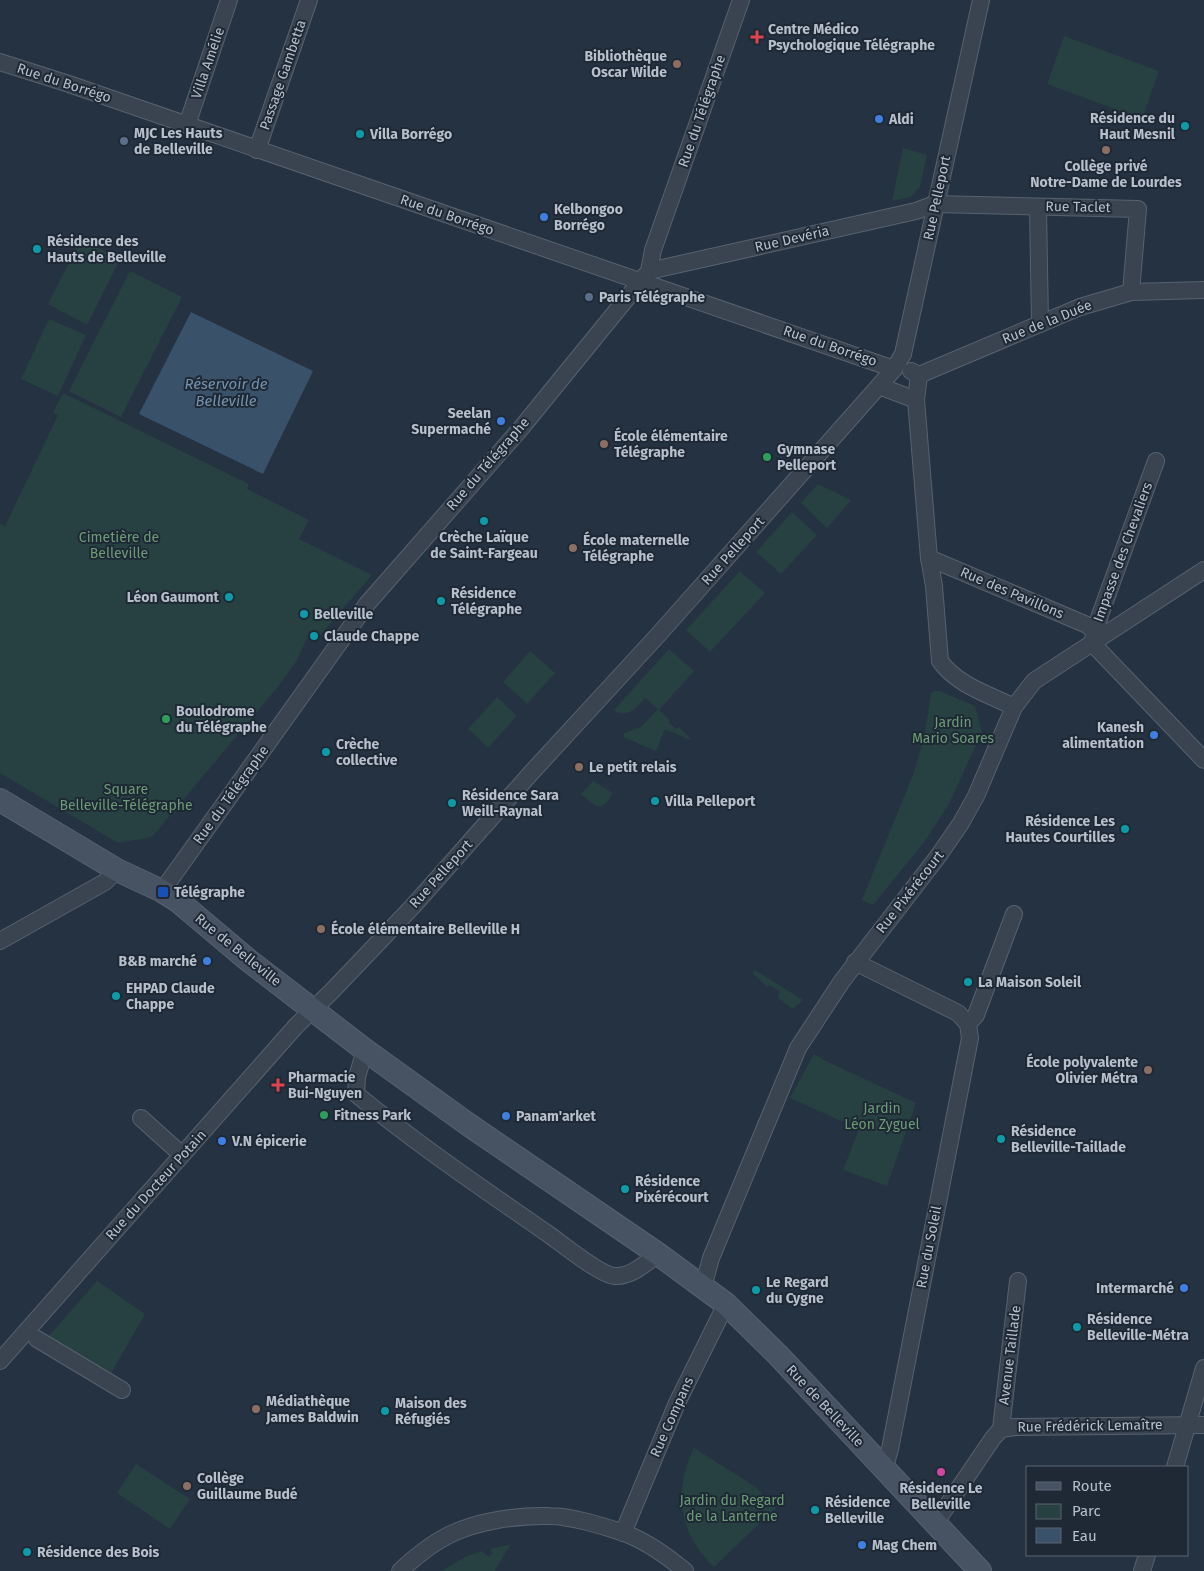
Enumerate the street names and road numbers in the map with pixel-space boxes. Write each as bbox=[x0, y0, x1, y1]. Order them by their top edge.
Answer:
street label: Passage Gambetta bbox=[256, 18, 310, 132]
street label: Villa Amélie bbox=[188, 25, 228, 101]
street label: Rue du Télégraphe bbox=[675, 52, 729, 170]
street label: Rue du Borrégo bbox=[15, 60, 113, 106]
street label: Rue Pelleport bbox=[920, 153, 954, 242]
street label: Rue du Borrégo bbox=[398, 191, 496, 239]
street label: Rue Taclet bbox=[1045, 198, 1112, 216]
street label: Rue Devéria bbox=[753, 222, 831, 256]
street label: Rue de la Duée bbox=[1000, 296, 1094, 348]
street label: Rue du Borrégo bbox=[781, 322, 879, 370]
street label: Rue du Télégraphe bbox=[443, 414, 533, 514]
street label: Impasse des Chevaliers bbox=[1090, 479, 1156, 624]
street label: Rue Pelleport bbox=[698, 513, 769, 589]
street label: Rue des Pavillons bbox=[958, 564, 1067, 623]
street label: Rue du Télégraphe bbox=[189, 742, 273, 848]
street label: Rue Pelleport bbox=[406, 836, 477, 912]
street label: Rue Pixérécourt bbox=[872, 847, 948, 937]
street label: Rue de Belleville bbox=[191, 910, 285, 990]
street label: Rue du Docteur Potain bbox=[102, 1126, 210, 1244]
street label: Rue du Soleil bbox=[913, 1204, 945, 1290]
street label: Avenue Taillade bbox=[995, 1304, 1025, 1406]
street label: Rue de Belleville bbox=[783, 1361, 867, 1451]
street label: Rue Compans bbox=[647, 1374, 697, 1460]
street label: Rue Frédérick Lemaître bbox=[1017, 1416, 1163, 1436]

